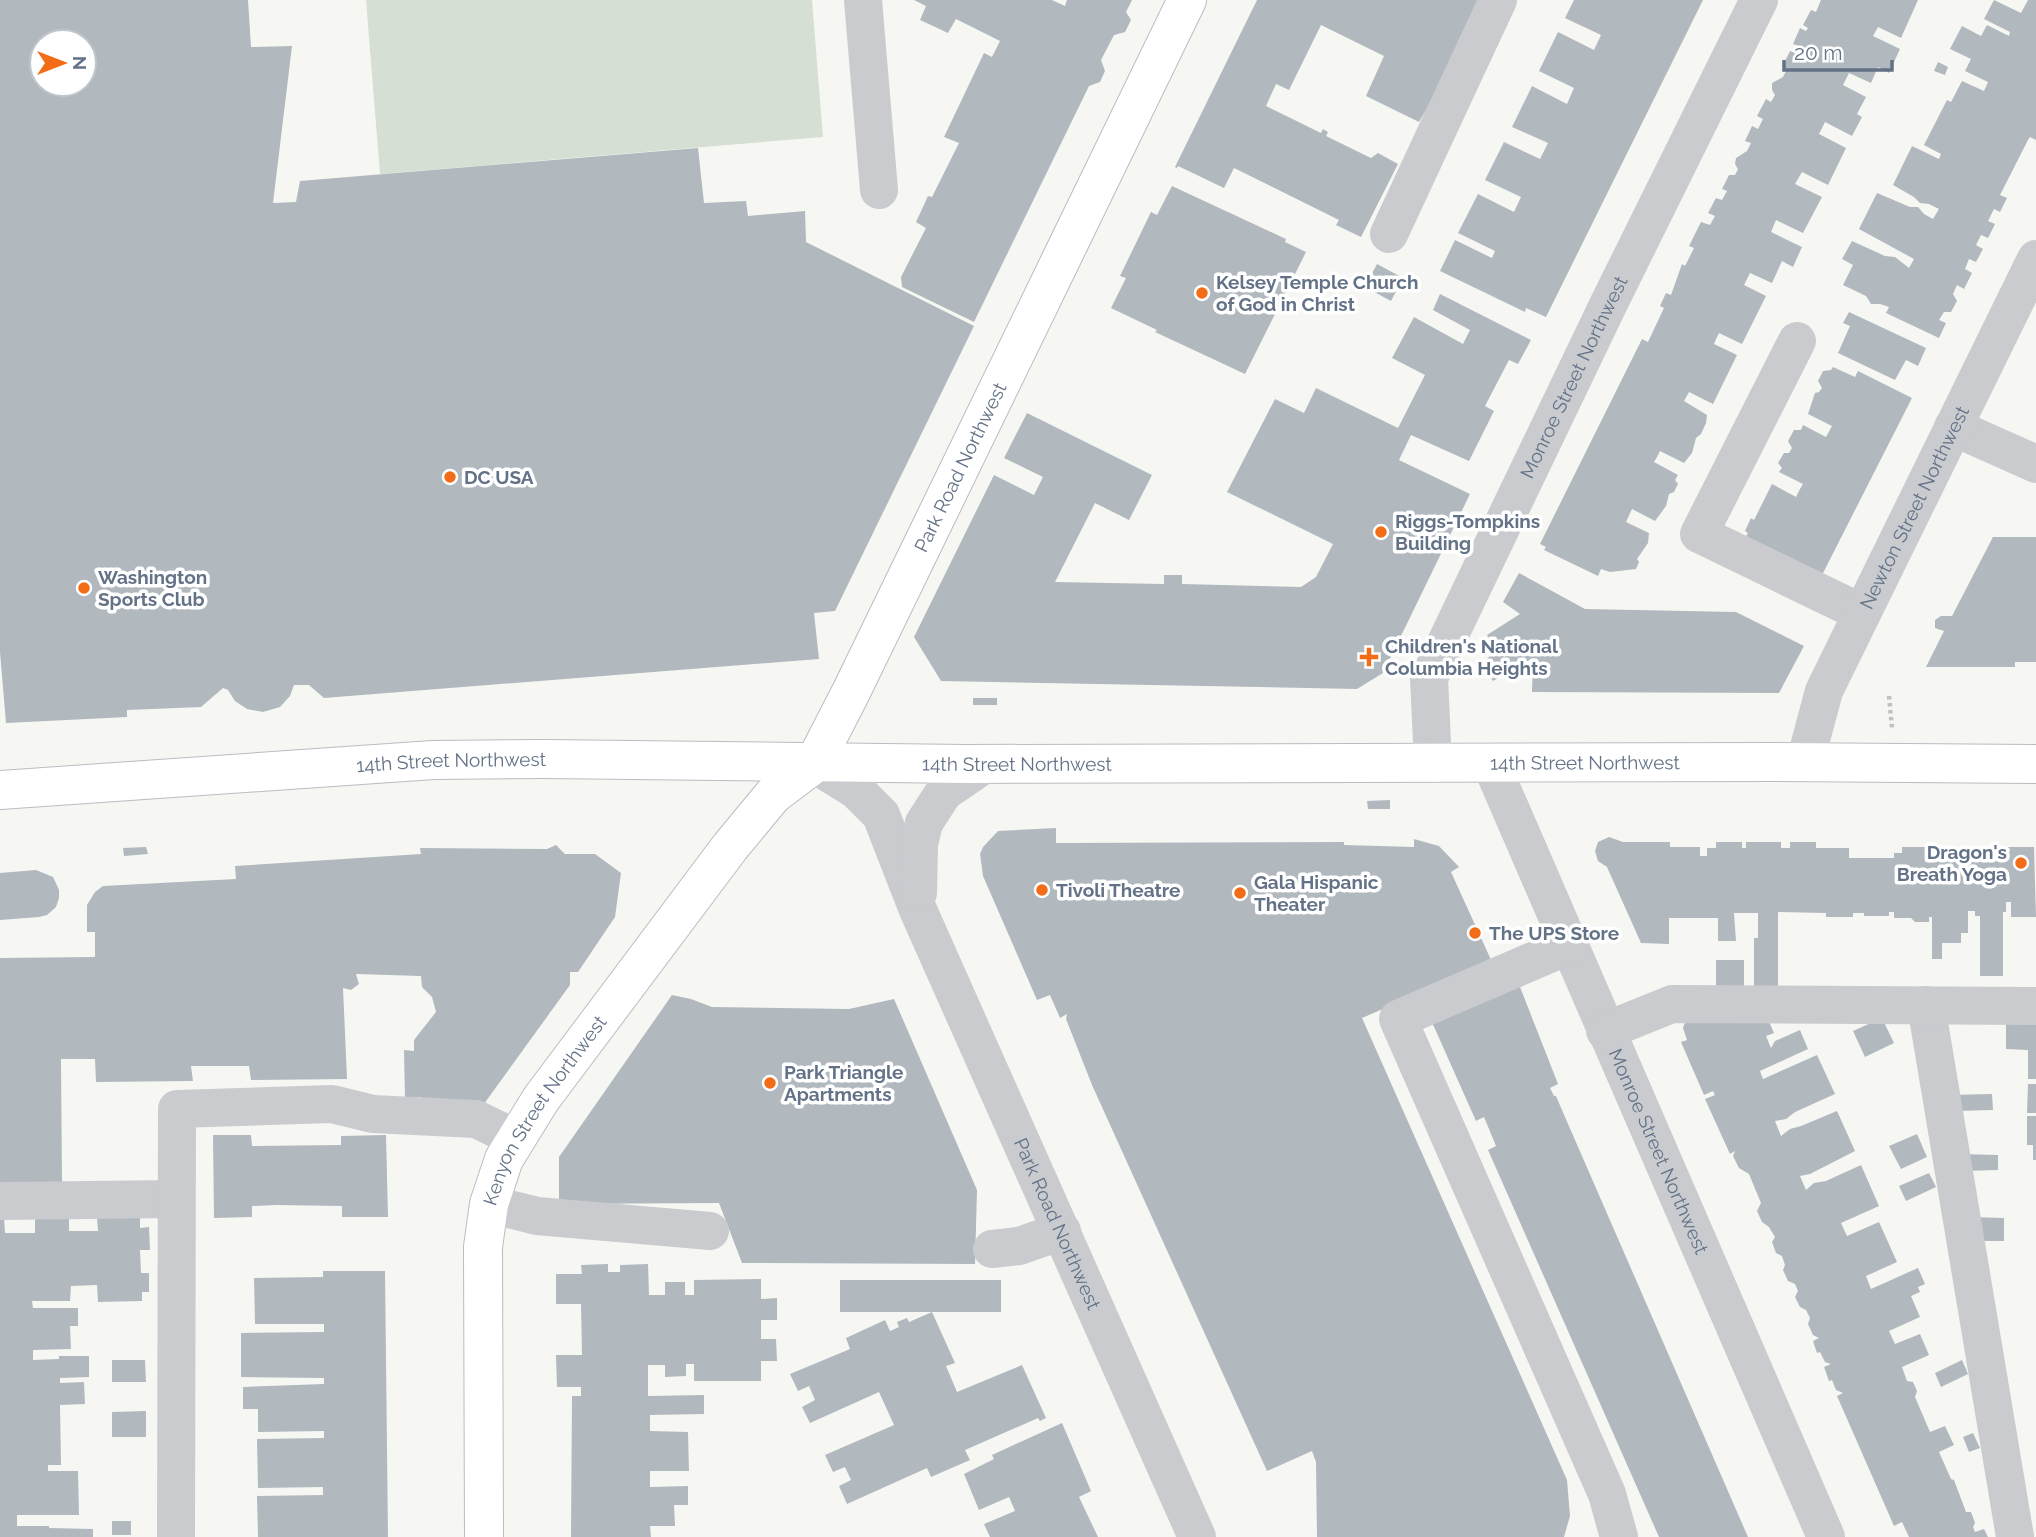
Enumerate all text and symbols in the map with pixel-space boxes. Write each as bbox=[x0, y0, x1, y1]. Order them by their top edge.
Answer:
north arrow bbox=[28, 28, 98, 98]
scale bar bbox=[1784, 28, 1892, 72]
text: 20 m bbox=[1794, 40, 1842, 65]
text: N bbox=[69, 56, 91, 70]
place label: Kelsey Temple Church of God in Christ bbox=[1216, 271, 1419, 315]
street label: Monroe Street Northwest bbox=[1516, 272, 1632, 482]
marker: Kelsey Temple Church of God in Christ bbox=[1194, 285, 1210, 301]
street label: Park Road Northwest bbox=[910, 378, 1011, 556]
street label: Newton Street Northwest bbox=[1855, 402, 1973, 613]
place label: DC USA bbox=[464, 466, 534, 488]
marker: DC USA bbox=[442, 469, 458, 485]
place label: Riggs-Tompkins Building bbox=[1395, 510, 1540, 554]
marker: Riggs-Tompkins Building bbox=[1373, 524, 1389, 540]
place label: Washington Sports Club bbox=[98, 566, 207, 610]
marker: Washington Sports Club bbox=[76, 580, 92, 596]
place label: Children's National Columbia Heights bbox=[1385, 635, 1559, 679]
marker: Children's National Columbia Heights bbox=[1359, 647, 1379, 667]
street label: 14th Street Northwest bbox=[355, 748, 547, 776]
street label: 14th Street Northwest bbox=[1490, 751, 1681, 774]
street label: 14th Street Northwest bbox=[922, 752, 1113, 775]
place label: Dragon's Breath Yoga bbox=[1897, 841, 2007, 885]
marker: Dragon's Breath Yoga bbox=[2013, 855, 2029, 871]
place label: Gala Hispanic Theater bbox=[1254, 871, 1379, 915]
place label: Tivoli Theatre bbox=[1056, 879, 1180, 901]
marker: Tivoli Theatre bbox=[1034, 882, 1050, 898]
marker: Gala Hispanic Theater bbox=[1232, 885, 1248, 901]
place label: The UPS Store bbox=[1489, 922, 1619, 944]
marker: The UPS Store bbox=[1467, 925, 1483, 941]
street label: Kenyon Street Northwest bbox=[478, 1011, 611, 1208]
street label: Monroe Street Northwest bbox=[1605, 1045, 1713, 1258]
place label: Park Triangle Apartments bbox=[784, 1061, 903, 1105]
marker: Park Triangle Apartments bbox=[762, 1075, 778, 1091]
street label: Park Road Northwest bbox=[1010, 1134, 1106, 1314]

